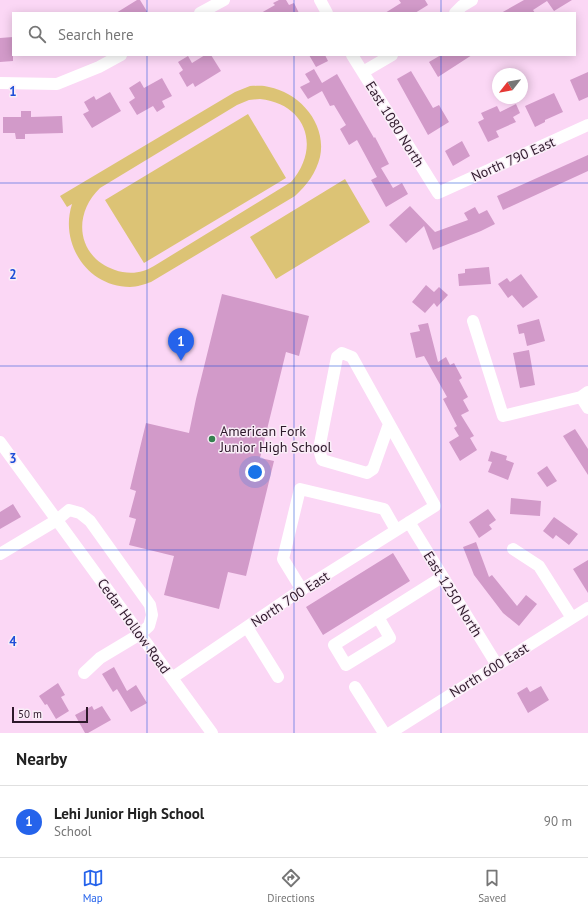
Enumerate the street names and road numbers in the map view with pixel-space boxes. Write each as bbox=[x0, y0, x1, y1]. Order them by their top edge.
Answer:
street label: East 1080 North bbox=[362, 78, 428, 170]
street label: North 790 East bbox=[468, 132, 558, 186]
street label: East 1250 North bbox=[420, 548, 486, 640]
street label: North 700 East bbox=[247, 567, 333, 631]
street label: Cedar Hollow Road bbox=[93, 575, 175, 677]
street label: North 600 East bbox=[446, 638, 532, 701]

